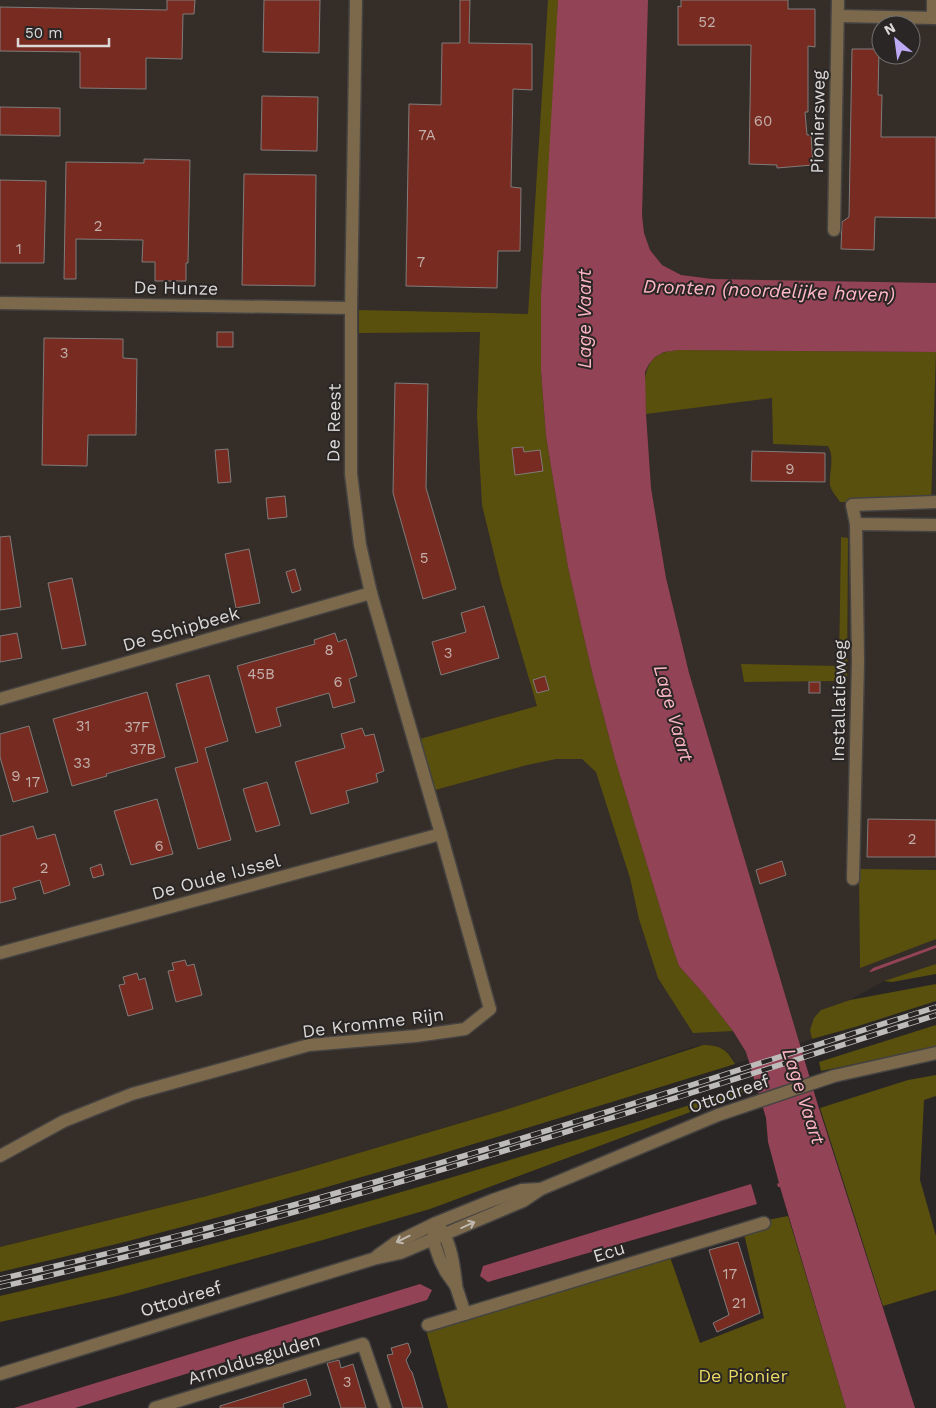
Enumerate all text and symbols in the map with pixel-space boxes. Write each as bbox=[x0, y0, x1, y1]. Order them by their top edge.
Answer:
house number: 52 bbox=[698, 13, 716, 31]
scale bar bbox=[18, 15, 109, 47]
north arrow bbox=[871, 15, 921, 65]
text: N bbox=[881, 19, 898, 38]
text: 50 m bbox=[25, 24, 62, 42]
street label: Pioniersweg bbox=[806, 70, 829, 174]
house number: 60 bbox=[754, 112, 772, 130]
house number: 7A bbox=[418, 126, 436, 144]
house number: 2 bbox=[94, 217, 102, 235]
house number: 1 bbox=[16, 240, 22, 258]
house number: 7 bbox=[417, 253, 425, 271]
water label: Lage Vaart bbox=[573, 269, 596, 369]
water label: Dronten (noordelijke haven) bbox=[643, 275, 895, 306]
street label: De Hunze bbox=[133, 276, 219, 299]
house number: 3 bbox=[60, 344, 68, 362]
street label: De Reest bbox=[322, 383, 345, 463]
house number: 9 bbox=[785, 460, 795, 478]
house number: 5 bbox=[420, 549, 428, 567]
street label: De Schipbeek bbox=[120, 602, 242, 655]
street label: Installatieweg bbox=[827, 640, 850, 762]
house number: 8 bbox=[324, 641, 334, 659]
house number: 3 bbox=[444, 644, 452, 662]
water label: Lage Vaart bbox=[649, 662, 698, 765]
house number: 45B bbox=[247, 665, 275, 683]
house number: 6 bbox=[333, 673, 343, 691]
house number: 31 bbox=[76, 717, 90, 735]
house number: 37F bbox=[124, 718, 150, 736]
house number: 37B bbox=[130, 740, 156, 758]
house number: 33 bbox=[73, 754, 91, 772]
house number: 9 bbox=[11, 767, 21, 785]
house number: 17 bbox=[26, 773, 40, 791]
house number: 2 bbox=[908, 830, 916, 848]
house number: 6 bbox=[154, 837, 164, 855]
street label: De Oude IJssel bbox=[149, 849, 283, 904]
house number: 2 bbox=[40, 859, 48, 877]
street label: De Kromme Rijn bbox=[301, 1003, 445, 1042]
water label: Lage Vaart bbox=[777, 1045, 830, 1147]
street label: Ottodreef bbox=[686, 1070, 772, 1117]
one-way arrow bbox=[460, 1219, 475, 1229]
one-way arrow bbox=[396, 1234, 411, 1244]
street label: Ecu bbox=[590, 1237, 627, 1266]
house number: 17 bbox=[723, 1265, 737, 1283]
street label: Ottodreef bbox=[137, 1276, 224, 1321]
house number: 21 bbox=[732, 1294, 746, 1312]
street label: Arnoldusgulden bbox=[185, 1328, 323, 1389]
park label: De Pionier bbox=[698, 1365, 788, 1386]
house number: 3 bbox=[343, 1373, 351, 1391]

